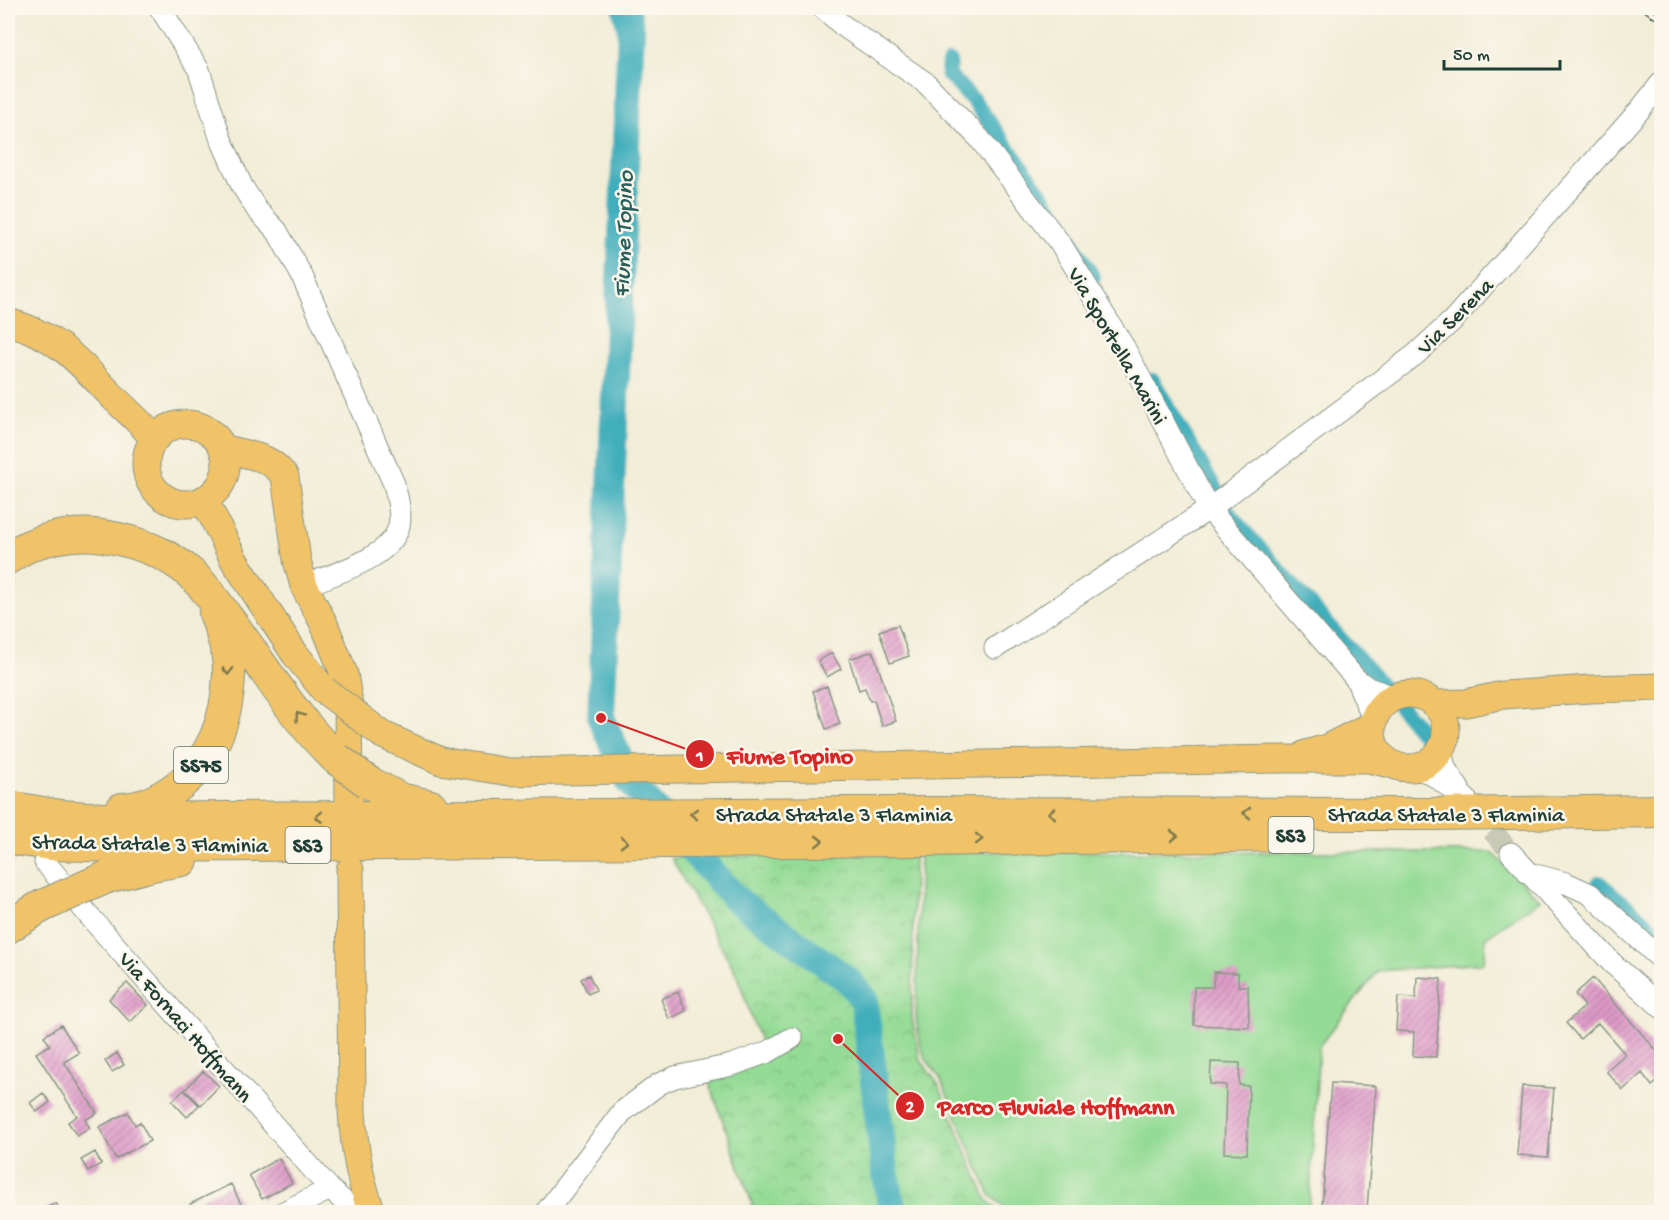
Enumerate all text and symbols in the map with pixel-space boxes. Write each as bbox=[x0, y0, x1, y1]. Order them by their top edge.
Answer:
scale bar bbox=[1444, 33, 1560, 71]
text: 50 m bbox=[1453, 46, 1490, 67]
water label: Fiume Topino bbox=[609, 169, 642, 298]
street label: Via Sportella Marini bbox=[1059, 263, 1171, 430]
street label: Via Serena bbox=[1412, 274, 1501, 362]
one-way arrow bbox=[222, 667, 235, 676]
one-way arrow bbox=[295, 711, 306, 722]
callout: Fiume Topino bbox=[685, 733, 865, 775]
text: Fiume Topino bbox=[726, 744, 854, 773]
road number: SS75 bbox=[174, 747, 228, 783]
text: 1 bbox=[695, 747, 704, 768]
street label: Strada Statale 3 Flaminia bbox=[716, 804, 953, 830]
street label: Strada Statale 3 Flaminia bbox=[1328, 804, 1565, 830]
one-way arrow bbox=[1048, 807, 1057, 819]
one-way arrow bbox=[1243, 807, 1252, 819]
one-way arrow bbox=[689, 808, 698, 820]
one-way arrow bbox=[314, 811, 323, 823]
road number: SS3 bbox=[1268, 817, 1314, 853]
road number: SS3 bbox=[286, 827, 330, 863]
one-way arrow bbox=[1170, 830, 1179, 843]
street label: Strada Statale 3 Flaminia bbox=[32, 831, 269, 861]
one-way arrow bbox=[975, 833, 984, 846]
one-way arrow bbox=[814, 835, 823, 847]
one-way arrow bbox=[619, 836, 628, 848]
street label: Via Fornaci Hoffmann bbox=[111, 947, 257, 1110]
callout: Parco Fluviale Hoffmann bbox=[895, 1085, 1186, 1127]
text: Parco Fluviale Hoffmann bbox=[936, 1095, 1175, 1124]
text: 2 bbox=[906, 1098, 915, 1119]

